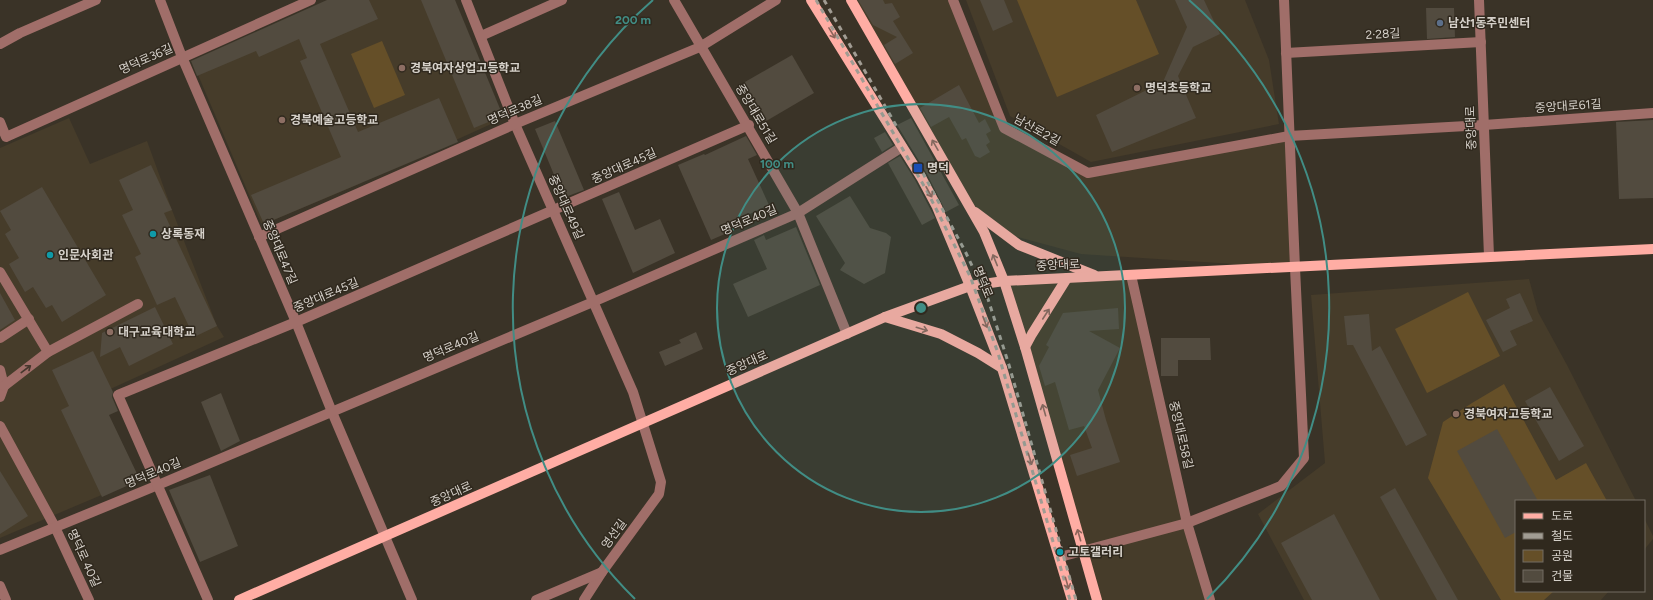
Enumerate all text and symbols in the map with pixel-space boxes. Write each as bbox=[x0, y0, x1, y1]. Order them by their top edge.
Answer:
text: 200 m bbox=[615, 13, 651, 27]
place label: 남산1동주민센터 bbox=[1448, 16, 1530, 30]
marker: 남산1동주민센터 bbox=[1435, 18, 1445, 28]
street label: 2·28길 bbox=[1365, 26, 1401, 42]
one-way arrow bbox=[828, 27, 836, 39]
street label: 명덕로36길 bbox=[117, 41, 175, 77]
place label: 경북여자상업고등학교 bbox=[410, 61, 520, 75]
marker: 경북여자상업고등학교 bbox=[397, 63, 407, 73]
place label: 명덕초등학교 bbox=[1145, 81, 1211, 95]
street label: 중앙대로51길 bbox=[733, 82, 779, 146]
marker: 명덕초등학교 bbox=[1132, 83, 1142, 93]
street label: 명덕로38길 bbox=[486, 92, 544, 128]
street label: 중앙대로61길 bbox=[1534, 97, 1602, 115]
street label: 중앙대로 bbox=[1463, 106, 1479, 150]
street label: 남산로2길 bbox=[1011, 112, 1063, 148]
place label: 경북예술고등학교 bbox=[290, 113, 378, 127]
marker: 경북예술고등학교 bbox=[277, 115, 287, 125]
one-way arrow bbox=[930, 139, 938, 151]
street label: 중앙대로45길 bbox=[589, 145, 659, 187]
text: 100 m bbox=[760, 157, 794, 171]
place label: 명덕 bbox=[927, 161, 949, 175]
marker: 명덕 bbox=[912, 162, 924, 174]
street label: 중앙대로49길 bbox=[545, 172, 587, 242]
one-way arrow bbox=[925, 186, 933, 198]
street label: 명덕로40길 bbox=[719, 202, 779, 238]
street label: 중앙대로47길 bbox=[260, 217, 300, 287]
place label: 상록동재 bbox=[161, 227, 205, 241]
marker: 상록동재 bbox=[148, 229, 158, 239]
place label: 인문사회관 bbox=[58, 248, 113, 262]
marker: 인문사회관 bbox=[45, 250, 55, 260]
one-way arrow bbox=[991, 255, 999, 267]
street label: 중앙대로 bbox=[1036, 257, 1080, 273]
street label: 명덕로 bbox=[970, 264, 996, 300]
street label: 중앙대로45길 bbox=[291, 275, 361, 315]
centre of rings bbox=[914, 301, 928, 315]
one-way arrow bbox=[1042, 308, 1050, 320]
one-way arrow bbox=[981, 316, 989, 328]
place label: 대구교육대학교 bbox=[118, 325, 195, 339]
one-way arrow bbox=[915, 326, 928, 333]
marker: 대구교육대학교 bbox=[105, 327, 115, 337]
street label: 명덕로40길 bbox=[421, 329, 481, 365]
street label: 중앙대로 bbox=[724, 348, 770, 378]
one-way arrow bbox=[20, 365, 31, 373]
street label: 중앙대로58길 bbox=[1166, 400, 1196, 470]
one-way arrow bbox=[1040, 404, 1047, 417]
place label: 경북여자고등학교 bbox=[1464, 407, 1552, 421]
marker: 경북여자고등학교 bbox=[1451, 409, 1461, 419]
one-way arrow bbox=[1027, 452, 1034, 465]
street label: 명덕로40길 bbox=[123, 455, 183, 491]
street label: 중앙대로 bbox=[428, 479, 474, 509]
legend bbox=[1515, 500, 1645, 592]
text: 도로 bbox=[1551, 509, 1573, 523]
street label: 영선길 bbox=[599, 516, 629, 552]
street label: 명덕로 40길 bbox=[64, 527, 104, 589]
one-way arrow bbox=[1075, 529, 1082, 542]
text: 철도 bbox=[1551, 529, 1573, 543]
place label: 고토갤러리 bbox=[1068, 545, 1123, 559]
marker: 고토갤러리 bbox=[1055, 547, 1065, 557]
text: 공원 bbox=[1551, 549, 1573, 563]
text: 건물 bbox=[1551, 569, 1573, 583]
one-way arrow bbox=[1064, 577, 1071, 590]

